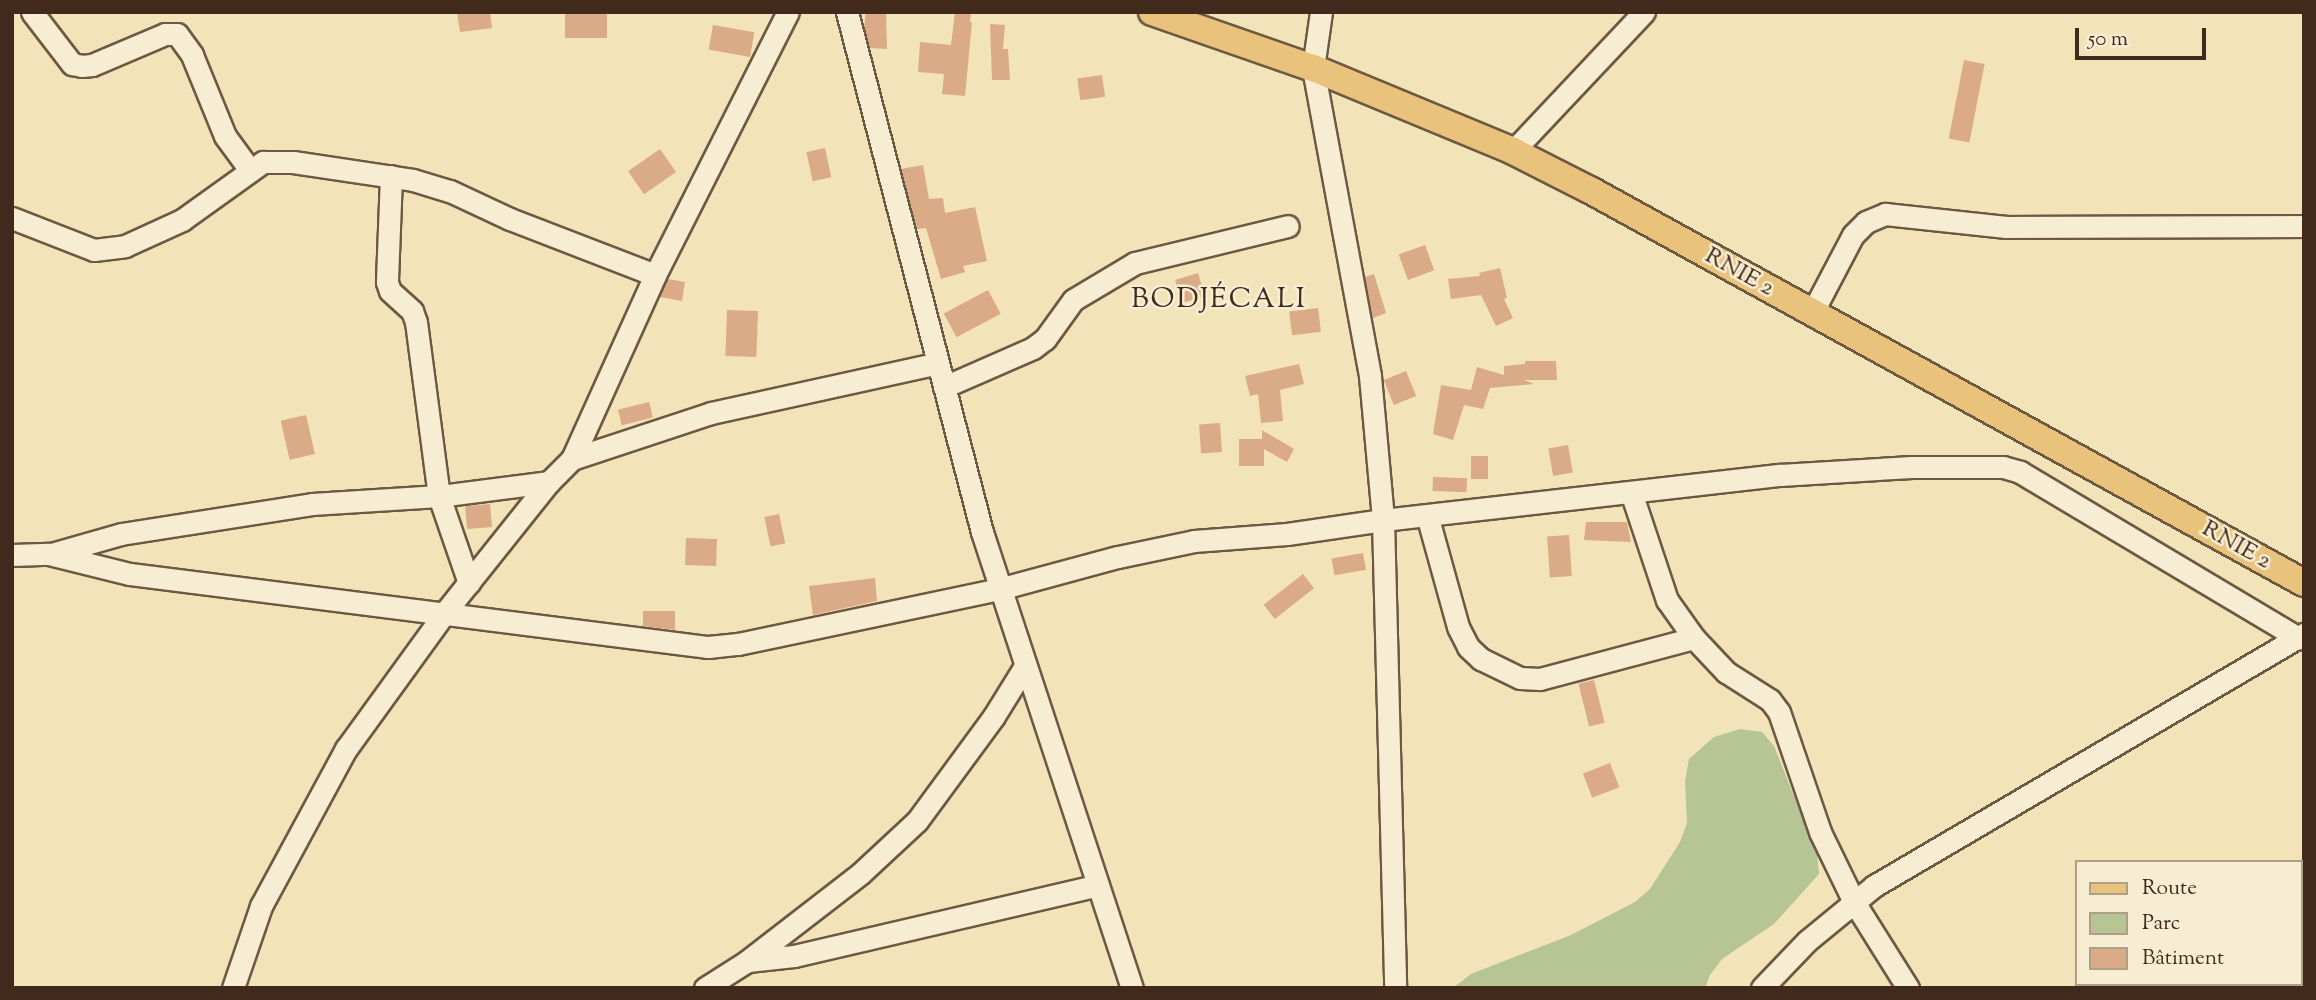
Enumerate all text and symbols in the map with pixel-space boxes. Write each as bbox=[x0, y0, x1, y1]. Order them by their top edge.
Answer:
scale bar bbox=[2078, 14, 2209, 58]
text: 50 m bbox=[2088, 25, 2128, 55]
street label: RNIE 2 bbox=[1699, 242, 1779, 304]
district label: BODJÉCALI bbox=[1132, 283, 1306, 317]
street label: RNIE 2 bbox=[2196, 515, 2276, 577]
legend bbox=[2074, 860, 2302, 986]
text: Route bbox=[2142, 874, 2197, 904]
text: Parc bbox=[2142, 909, 2180, 939]
text: Bâtiment bbox=[2142, 944, 2224, 974]

